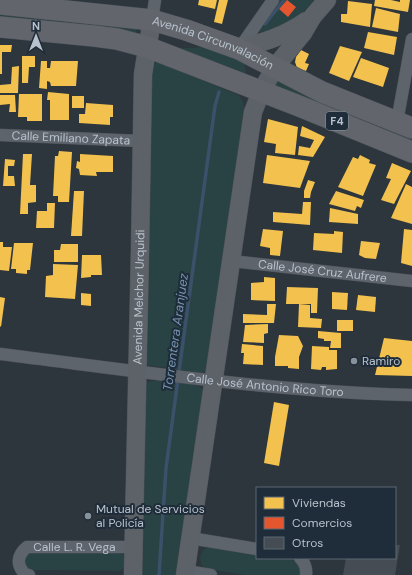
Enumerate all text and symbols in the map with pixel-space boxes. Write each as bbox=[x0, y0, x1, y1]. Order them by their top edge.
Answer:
street label: Avenida Circunvalación bbox=[150, 12, 276, 74]
north arrow bbox=[16, 16, 56, 56]
text: N bbox=[32, 19, 40, 33]
road number: F4 bbox=[326, 112, 348, 130]
street label: Calle Emiliano Zapata bbox=[11, 128, 130, 149]
street label: Avenida Melchor Urquidi bbox=[130, 229, 148, 365]
street label: Calle José Cruz Aufrere bbox=[257, 256, 388, 286]
water label: Torrentera Aranjuez bbox=[159, 271, 192, 392]
place label: Ramiro bbox=[362, 353, 400, 369]
marker: Ramiro bbox=[349, 356, 359, 366]
street label: Calle José Antonio Rico Toro bbox=[186, 370, 344, 400]
legend bbox=[256, 487, 396, 559]
text: Viviendas bbox=[292, 495, 346, 511]
place label: Mutual de Servicios al Policía bbox=[96, 501, 205, 531]
marker: Mutual de Servicios al Policía bbox=[83, 511, 93, 521]
text: Comercios bbox=[292, 515, 352, 531]
text: Otros bbox=[292, 535, 323, 551]
street label: Calle L. R. Vega bbox=[33, 539, 116, 555]

